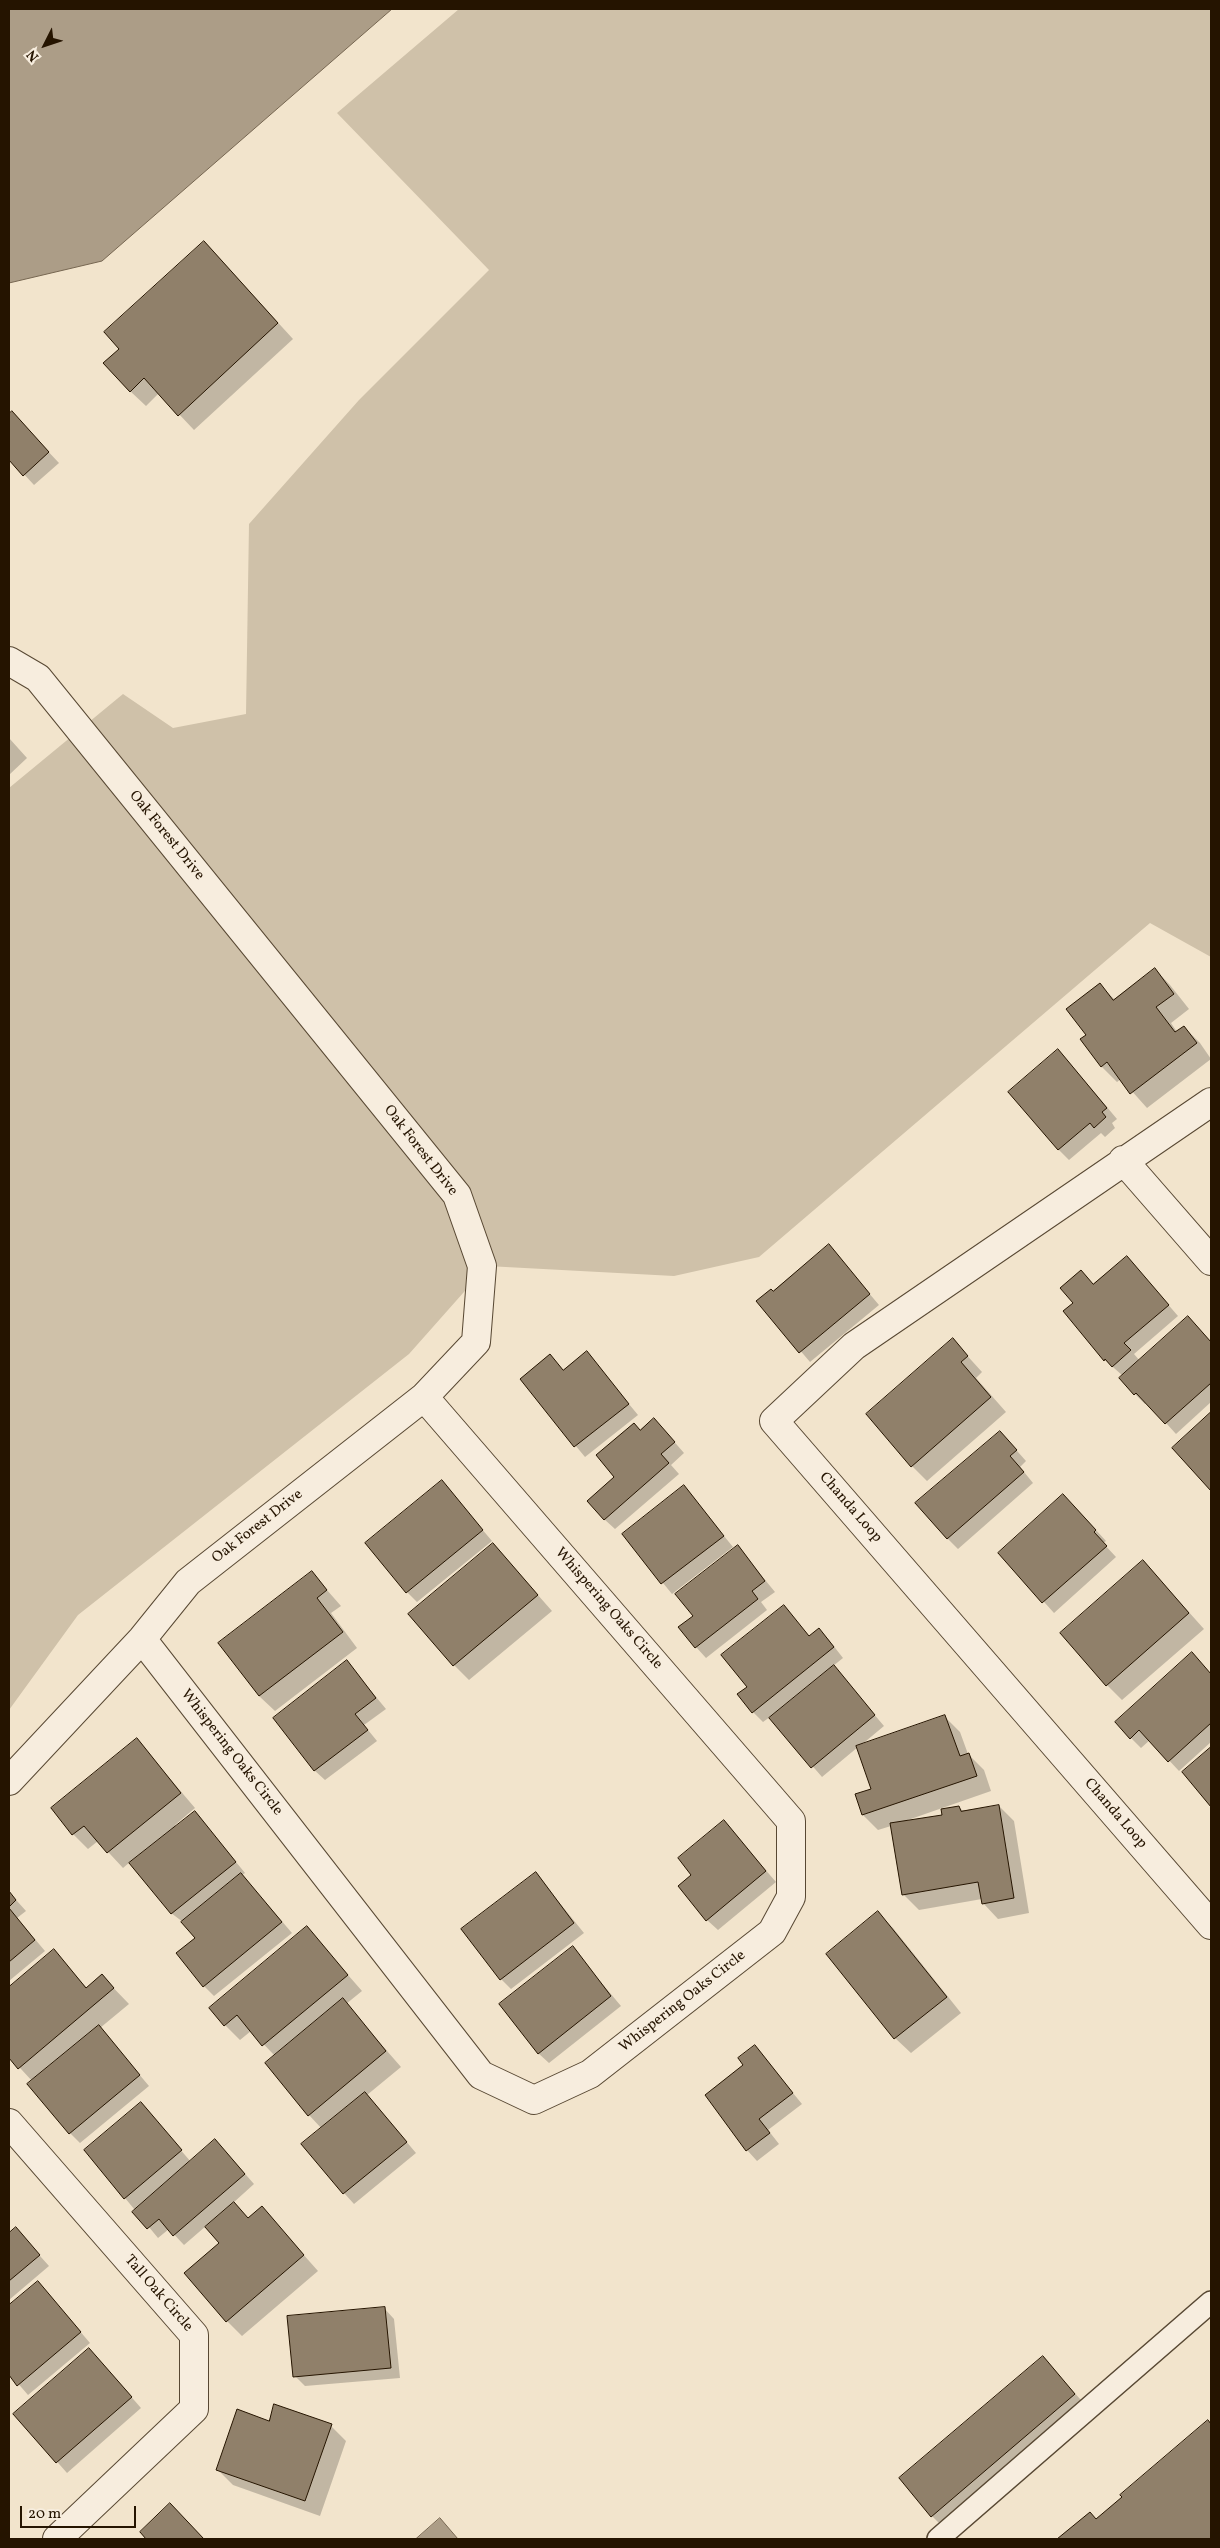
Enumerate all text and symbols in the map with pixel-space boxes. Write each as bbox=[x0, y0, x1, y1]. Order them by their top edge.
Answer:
north arrow bbox=[20, 20, 70, 70]
text: N bbox=[23, 45, 44, 65]
street label: Oak Forest Drive bbox=[124, 788, 208, 884]
street label: Oak Forest Drive bbox=[379, 1102, 461, 1200]
street label: Chanda Loop bbox=[815, 1469, 885, 1547]
street label: Oak Forest Drive bbox=[209, 1486, 307, 1568]
street label: Whispering Oaks Circle bbox=[550, 1544, 666, 1674]
street label: Whispering Oaks Circle bbox=[176, 1686, 286, 1820]
street label: Chanda Loop bbox=[1080, 1775, 1150, 1853]
street label: Whispering Oaks Circle bbox=[616, 1947, 750, 2057]
street label: Tall Oak Circle bbox=[120, 2252, 196, 2336]
scale bar bbox=[22, 2496, 139, 2528]
text: 20 m bbox=[28, 2504, 61, 2525]

